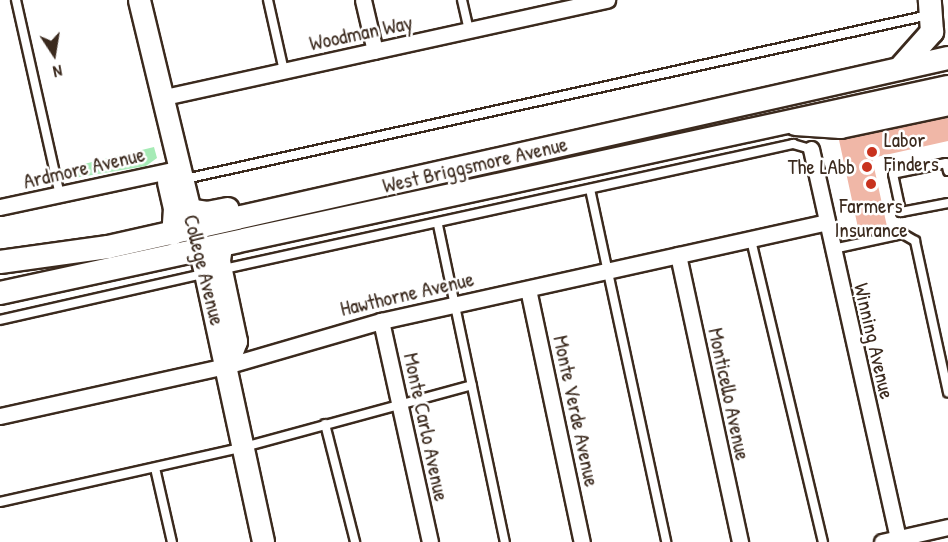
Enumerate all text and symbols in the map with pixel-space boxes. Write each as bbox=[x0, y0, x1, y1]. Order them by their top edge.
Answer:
street label: Woodman Way bbox=[307, 10, 415, 56]
north arrow bbox=[24, 24, 84, 84]
text: N bbox=[51, 60, 64, 83]
place label: Labor Finders bbox=[884, 127, 939, 177]
street label: West Briggsmore Avenue bbox=[380, 131, 570, 199]
street label: Ardmore Avenue bbox=[21, 142, 147, 194]
marker: Labor Finders bbox=[865, 145, 879, 159]
place label: The LAbb bbox=[788, 154, 855, 180]
marker: The LAbb bbox=[860, 160, 874, 174]
marker: Farmers Insurance bbox=[864, 177, 878, 191]
place label: Farmers Insurance bbox=[834, 193, 908, 243]
street label: College Avenue bbox=[178, 212, 230, 328]
street label: Hawthorne Avenue bbox=[338, 266, 476, 322]
street label: Winning Avenue bbox=[848, 281, 900, 401]
street label: Monticello Avenue bbox=[703, 326, 755, 462]
street label: Monte Verde Avenue bbox=[548, 333, 604, 489]
street label: Monte Carlo Avenue bbox=[398, 351, 454, 503]

